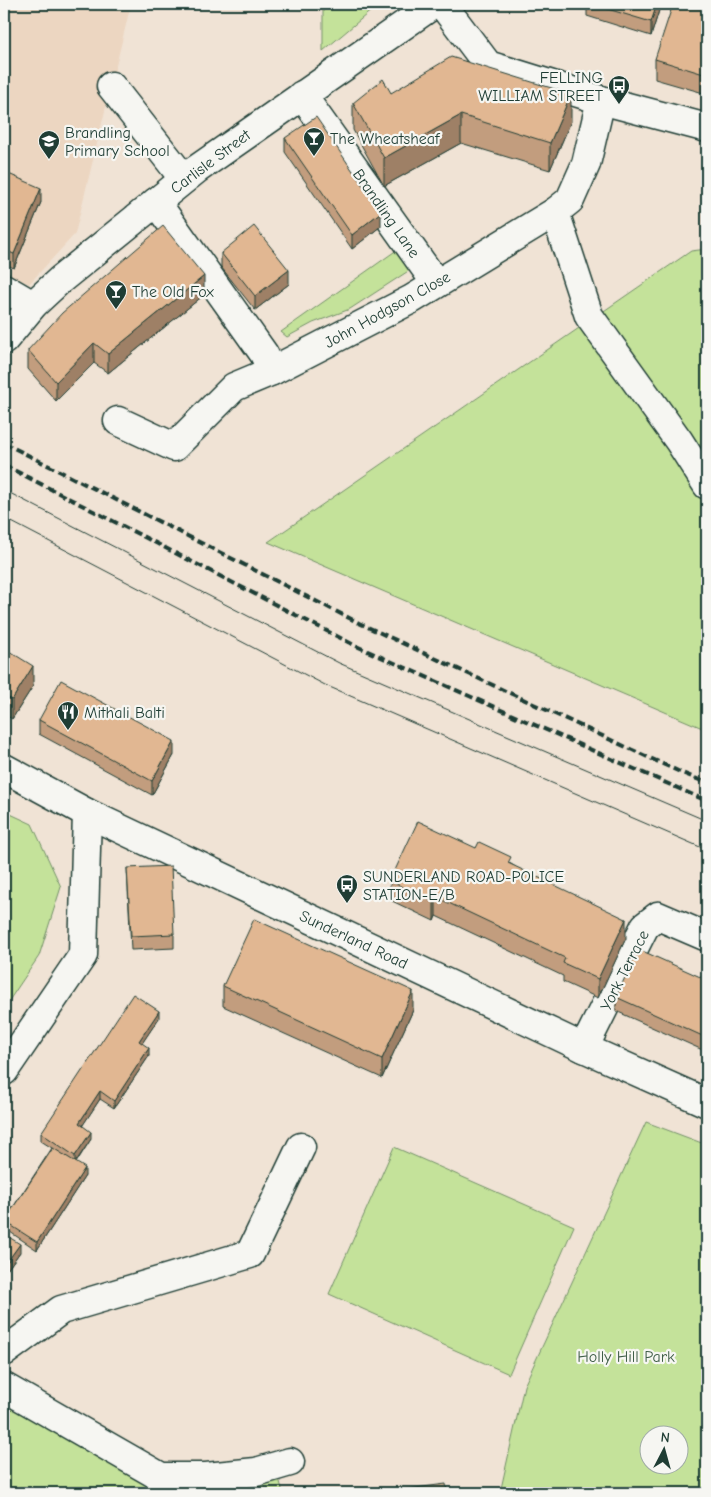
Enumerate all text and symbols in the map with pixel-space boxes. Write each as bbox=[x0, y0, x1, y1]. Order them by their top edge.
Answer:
place label: FELLING WILLIAM STREET bbox=[478, 69, 604, 105]
bus stop icon: FELLING WILLIAM STREET bbox=[607, 74, 631, 105]
place label: Brandling Primary School bbox=[65, 124, 170, 160]
street label: Carlisle Street bbox=[167, 126, 254, 198]
bar icon: The Wheatsheaf bbox=[302, 126, 326, 157]
school or university icon: Brandling Primary School bbox=[37, 129, 61, 160]
place label: The Wheatsheaf bbox=[330, 130, 441, 148]
street label: Brandling Lane bbox=[349, 166, 423, 261]
street label: John Hodgson Close bbox=[321, 268, 454, 352]
bar icon: The Old Fox bbox=[104, 279, 128, 310]
place label: The Old Fox bbox=[132, 283, 214, 301]
restaurant icon: Mithali Balti bbox=[56, 700, 80, 731]
place label: Mithali Balti bbox=[84, 704, 165, 722]
place label: SUNDERLAND ROAD-POLICE STATION-E/B bbox=[363, 868, 564, 904]
bus stop icon: SUNDERLAND ROAD-POLICE STATION-E/B bbox=[335, 873, 359, 904]
street label: Sunderland Road bbox=[296, 907, 411, 973]
street label: York Terrace bbox=[597, 927, 653, 1014]
park label: Holly Hill Park bbox=[577, 1348, 675, 1366]
north arrow bbox=[638, 1424, 688, 1474]
text: N bbox=[660, 1429, 671, 1446]

